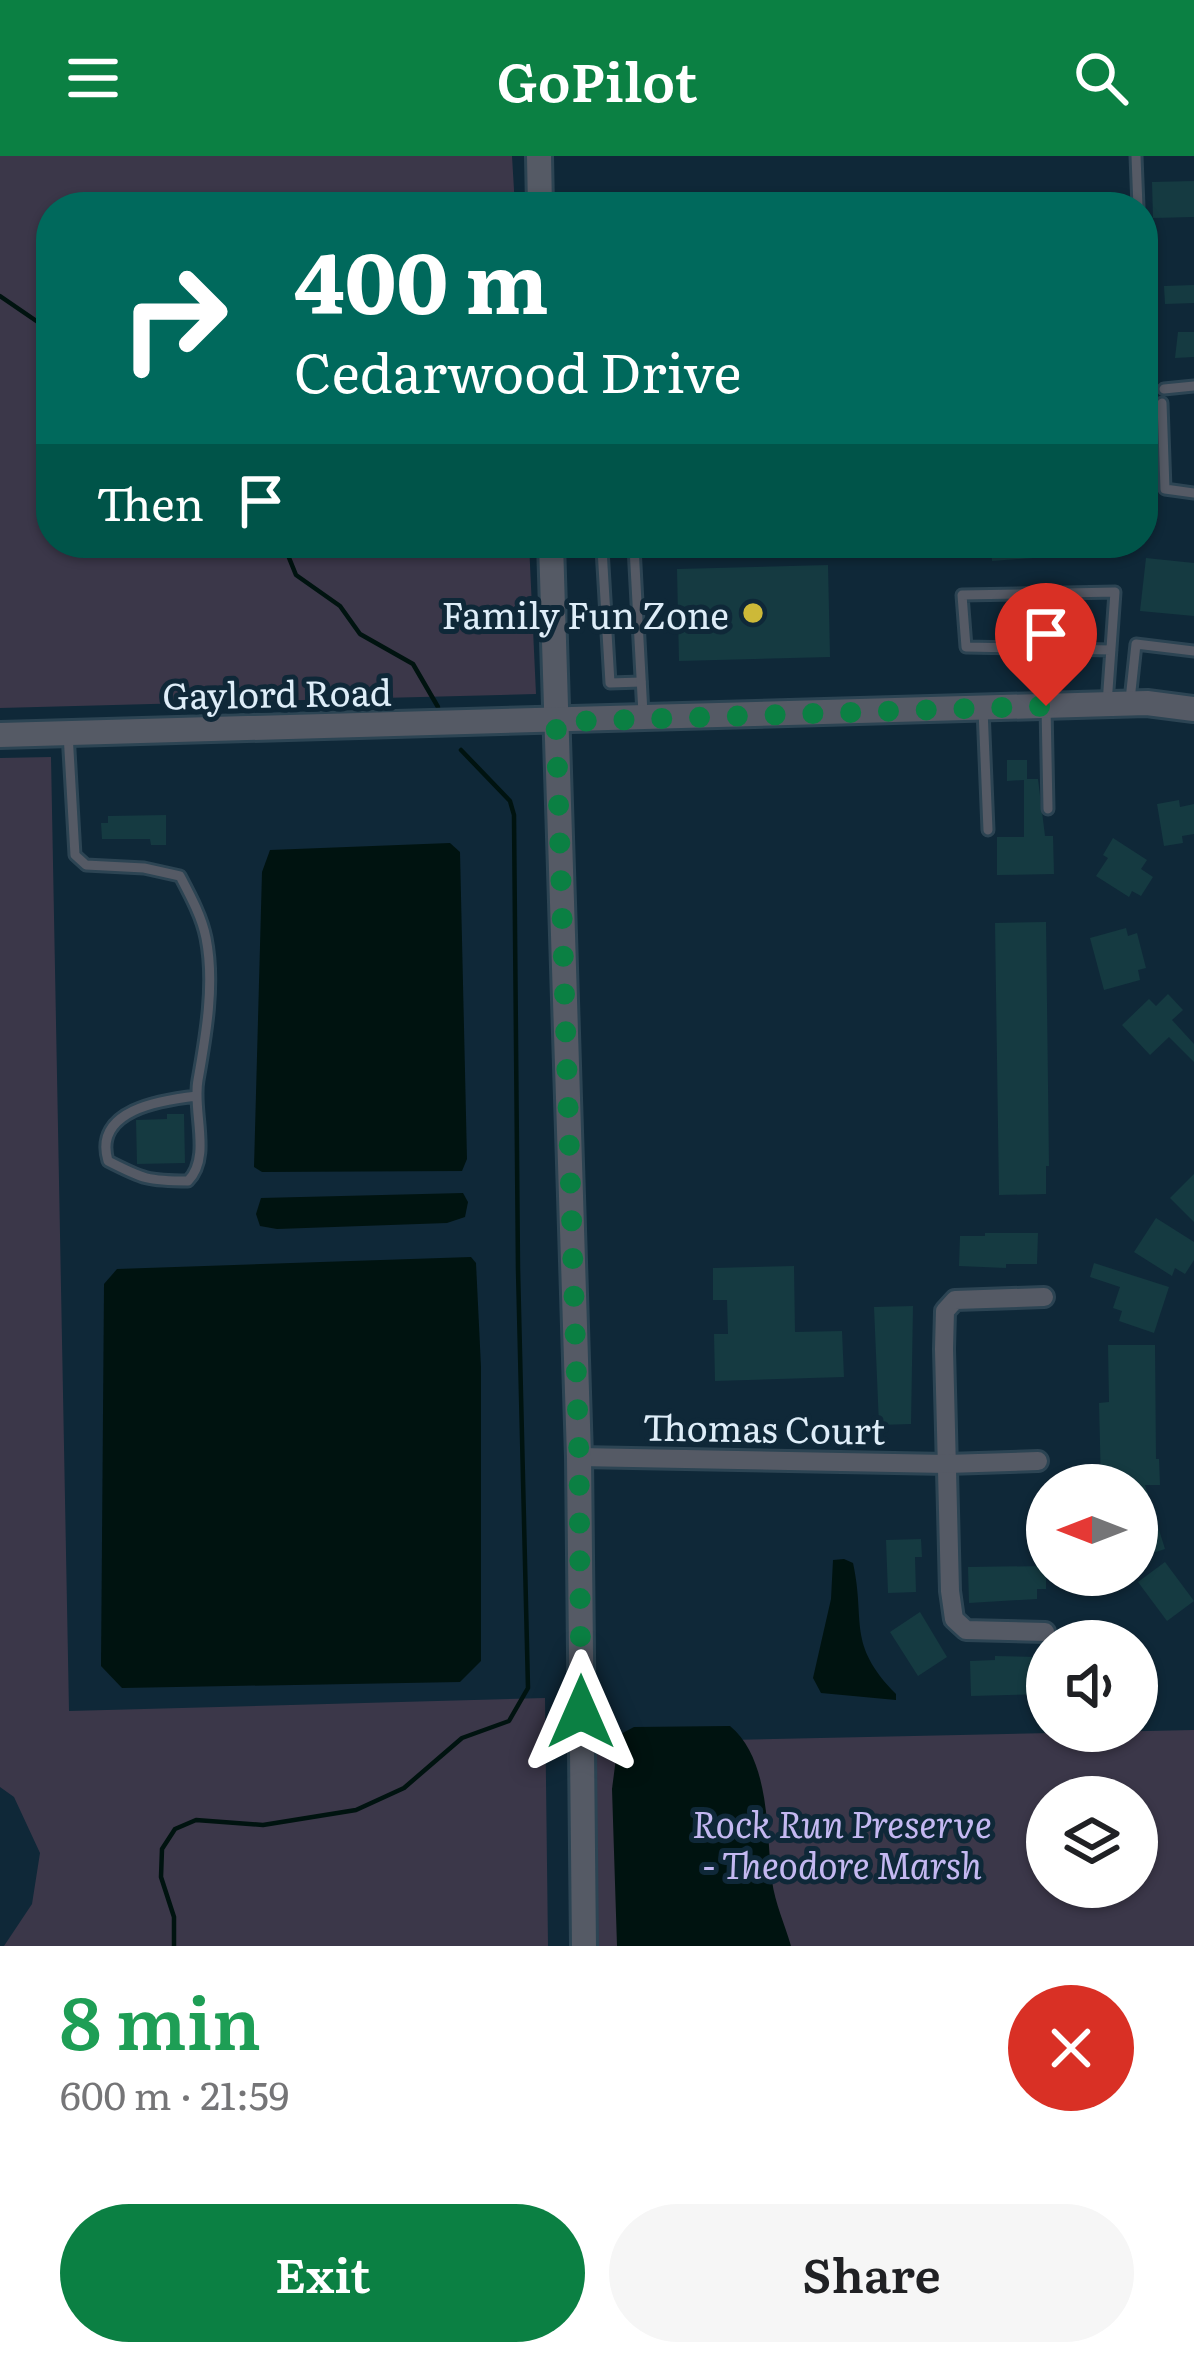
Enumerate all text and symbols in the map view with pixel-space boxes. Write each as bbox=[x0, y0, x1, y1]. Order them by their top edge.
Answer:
text: GoPilot bbox=[497, 38, 697, 119]
icon: menu bbox=[60, 45, 126, 111]
icon: search bbox=[1068, 45, 1134, 111]
text: 400 m bbox=[294, 215, 549, 340]
icon: right bbox=[96, 240, 252, 396]
text: Cedarwood Drive bbox=[294, 329, 742, 410]
text: Then bbox=[96, 468, 204, 535]
icon: arrive bbox=[228, 468, 294, 534]
pin bbox=[995, 583, 1097, 706]
place label: Family Fun Zone bbox=[442, 587, 729, 640]
marker: Family Fun Zone bbox=[740, 600, 766, 626]
icon: arrive bbox=[1013, 601, 1079, 667]
street label: Gaylord Road bbox=[162, 663, 392, 721]
street label: Thomas Court bbox=[642, 1398, 886, 1456]
north arrow bbox=[1026, 1464, 1158, 1596]
map controls bbox=[1026, 1464, 1158, 1908]
button: sound bbox=[1026, 1620, 1158, 1752]
position arrow bbox=[518, 1649, 644, 1775]
button: layers bbox=[1026, 1776, 1158, 1908]
park label: Rock Run Preserve - Theodore Marsh bbox=[692, 1796, 992, 1890]
text: 8 min bbox=[60, 1965, 261, 2072]
button: close bbox=[1008, 1985, 1134, 2111]
text: 600 m · 21:59 bbox=[60, 2064, 289, 2122]
button: Exit bbox=[60, 2204, 585, 2342]
button: Share bbox=[609, 2204, 1134, 2342]

